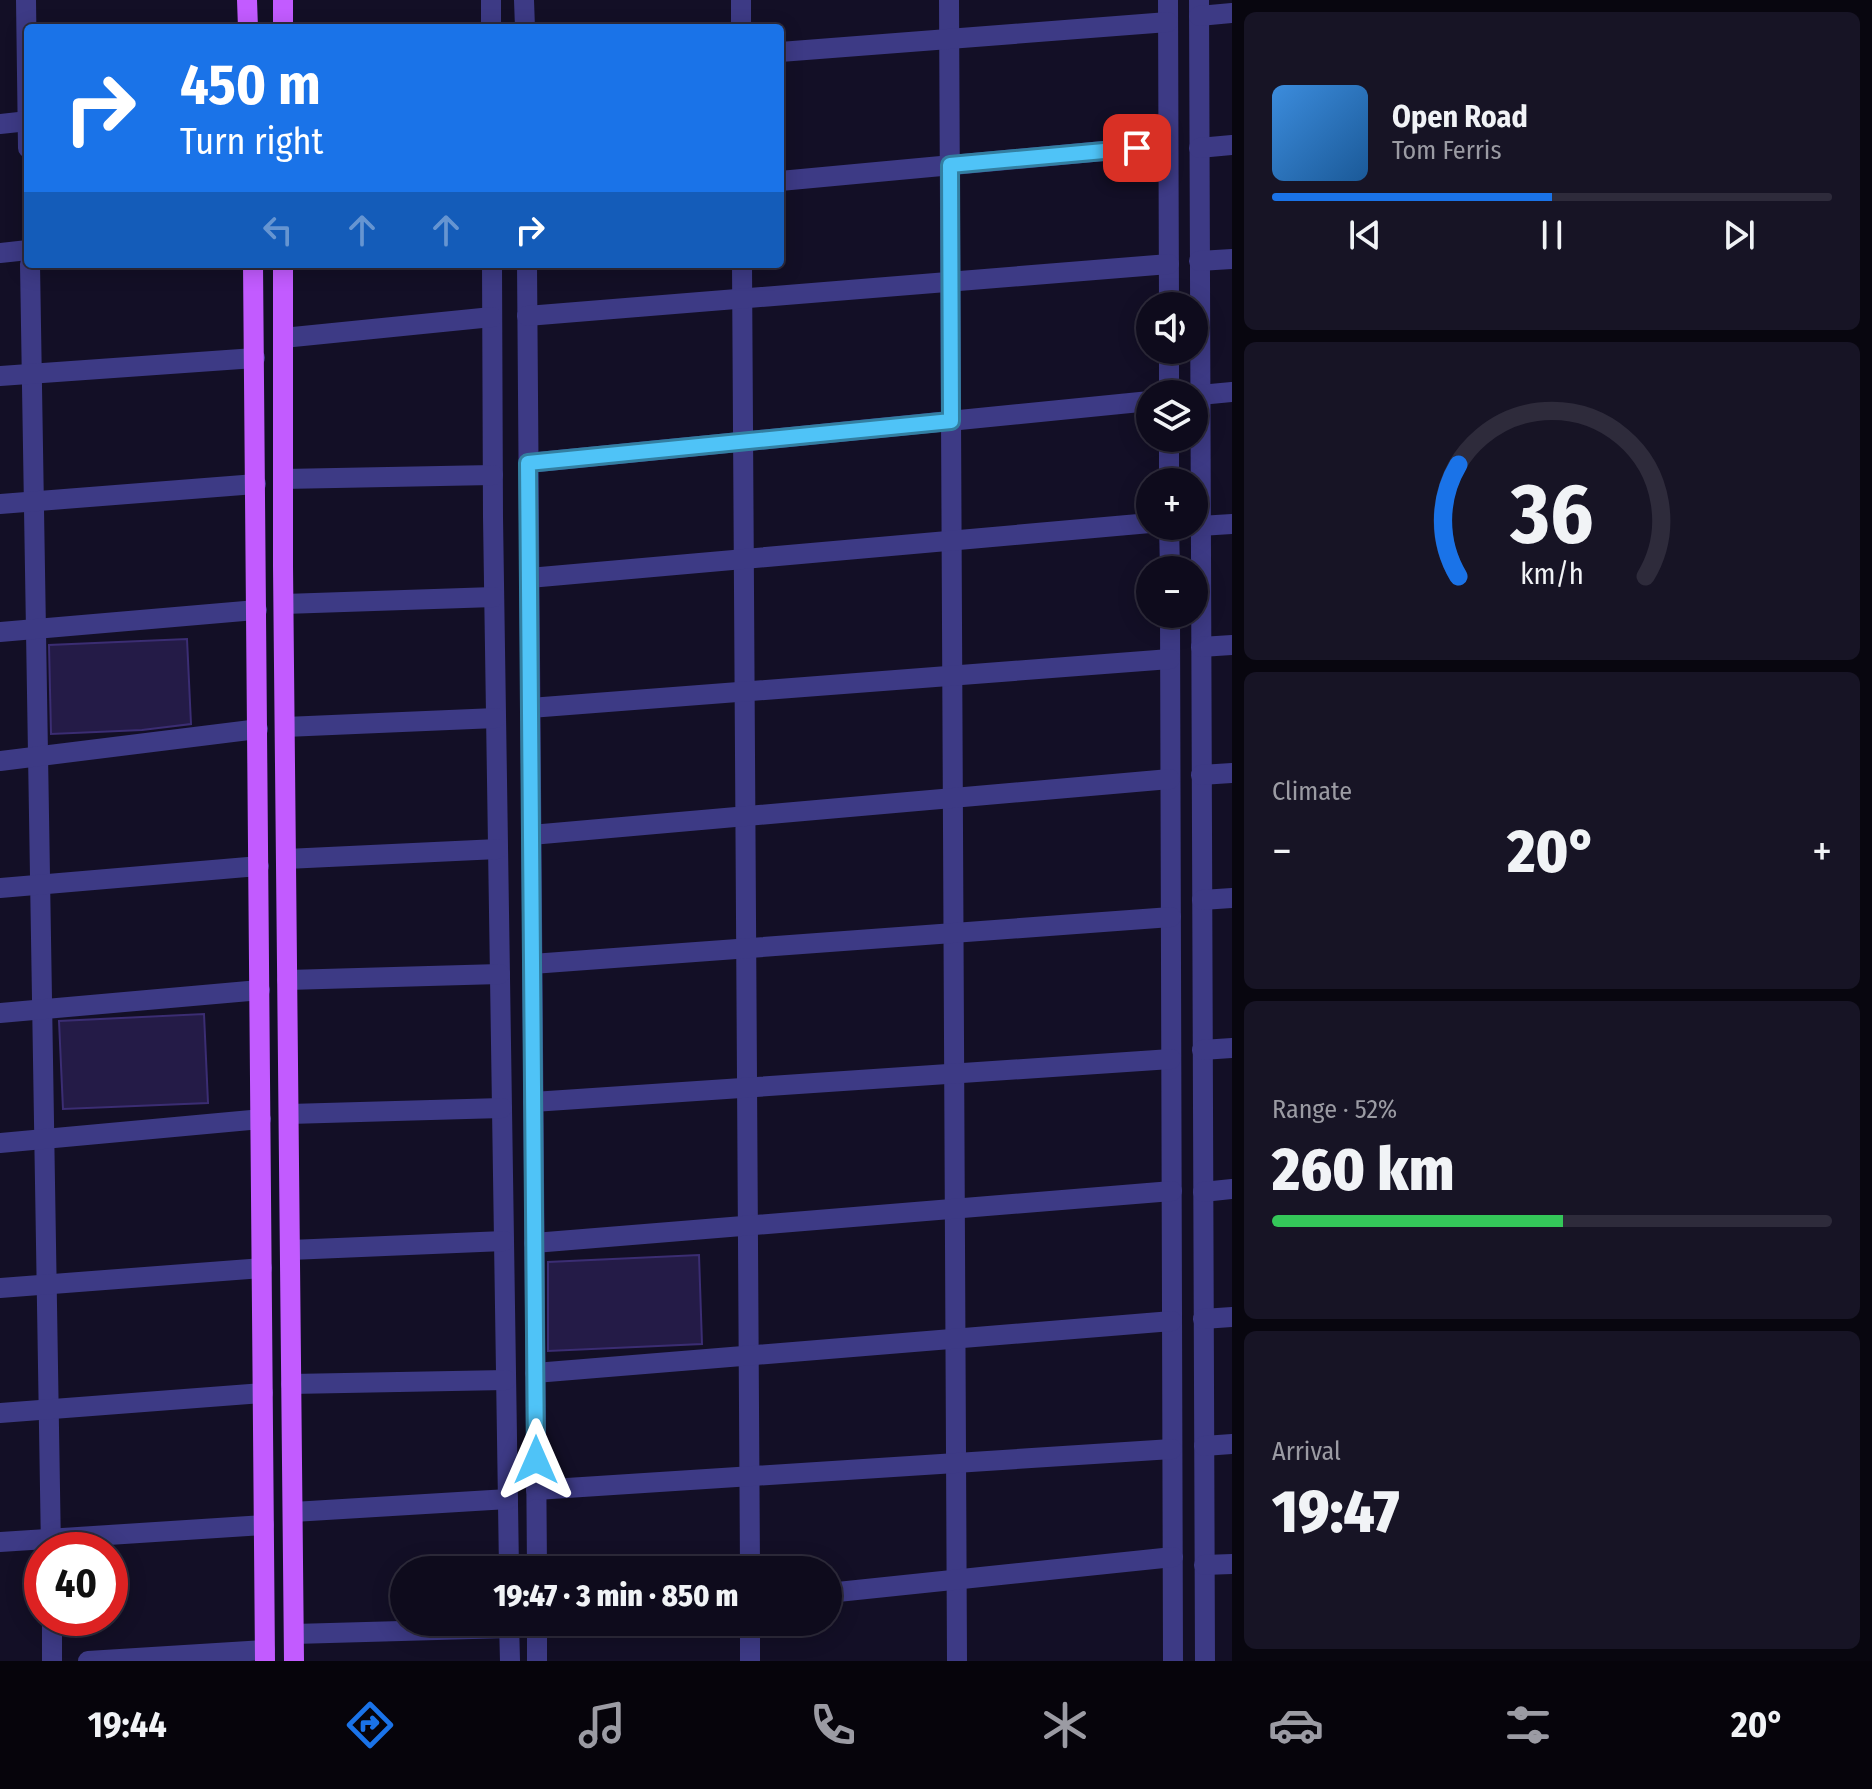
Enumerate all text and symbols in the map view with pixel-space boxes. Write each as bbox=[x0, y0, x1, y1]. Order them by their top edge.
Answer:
text: 450 m bbox=[180, 52, 321, 119]
icon: right bbox=[48, 56, 152, 160]
text: Open Road bbox=[1392, 99, 1528, 135]
pin bbox=[1103, 114, 1171, 182]
text: Turn right bbox=[180, 120, 323, 164]
icon: arrive bbox=[1115, 126, 1159, 170]
text: Tom Ferris bbox=[1392, 135, 1502, 166]
icon: left bbox=[256, 208, 300, 252]
icon: ahead bbox=[340, 208, 384, 252]
icon: ahead bbox=[424, 208, 468, 252]
icon: right bbox=[508, 208, 552, 252]
icon: previous bbox=[1343, 213, 1387, 257]
icon: pause bbox=[1530, 213, 1574, 257]
icon: next bbox=[1717, 213, 1761, 257]
map controls bbox=[1136, 292, 1208, 628]
button: sound bbox=[1136, 292, 1208, 364]
button: layers bbox=[1136, 380, 1208, 452]
text: 36 bbox=[1510, 464, 1593, 564]
button: + bbox=[1136, 468, 1208, 540]
button: − bbox=[1136, 556, 1208, 628]
text: km/h bbox=[1520, 557, 1584, 592]
text: Climate bbox=[1272, 776, 1352, 807]
text: 20° bbox=[1507, 816, 1597, 888]
text: − bbox=[1272, 825, 1292, 878]
text: + bbox=[1812, 825, 1832, 878]
text: Range · 52% bbox=[1272, 1094, 1397, 1125]
text: 260 km bbox=[1272, 1134, 1454, 1206]
position arrow bbox=[494, 1418, 578, 1502]
text: Arrival bbox=[1272, 1436, 1341, 1467]
text: 19:47 bbox=[1272, 1476, 1399, 1548]
speed limit sign: 40 bbox=[24, 1532, 128, 1636]
text: 19:47 · 3 min · 850 m bbox=[494, 1578, 738, 1614]
icon: directions bbox=[342, 1697, 398, 1753]
icon: music bbox=[574, 1697, 630, 1753]
icon: phone bbox=[805, 1697, 861, 1753]
icon: climate bbox=[1037, 1697, 1093, 1753]
icon: car bbox=[1268, 1697, 1324, 1753]
icon: filters bbox=[1500, 1697, 1556, 1753]
text: 19:44 bbox=[88, 1703, 167, 1747]
text: 20° bbox=[1731, 1703, 1784, 1747]

